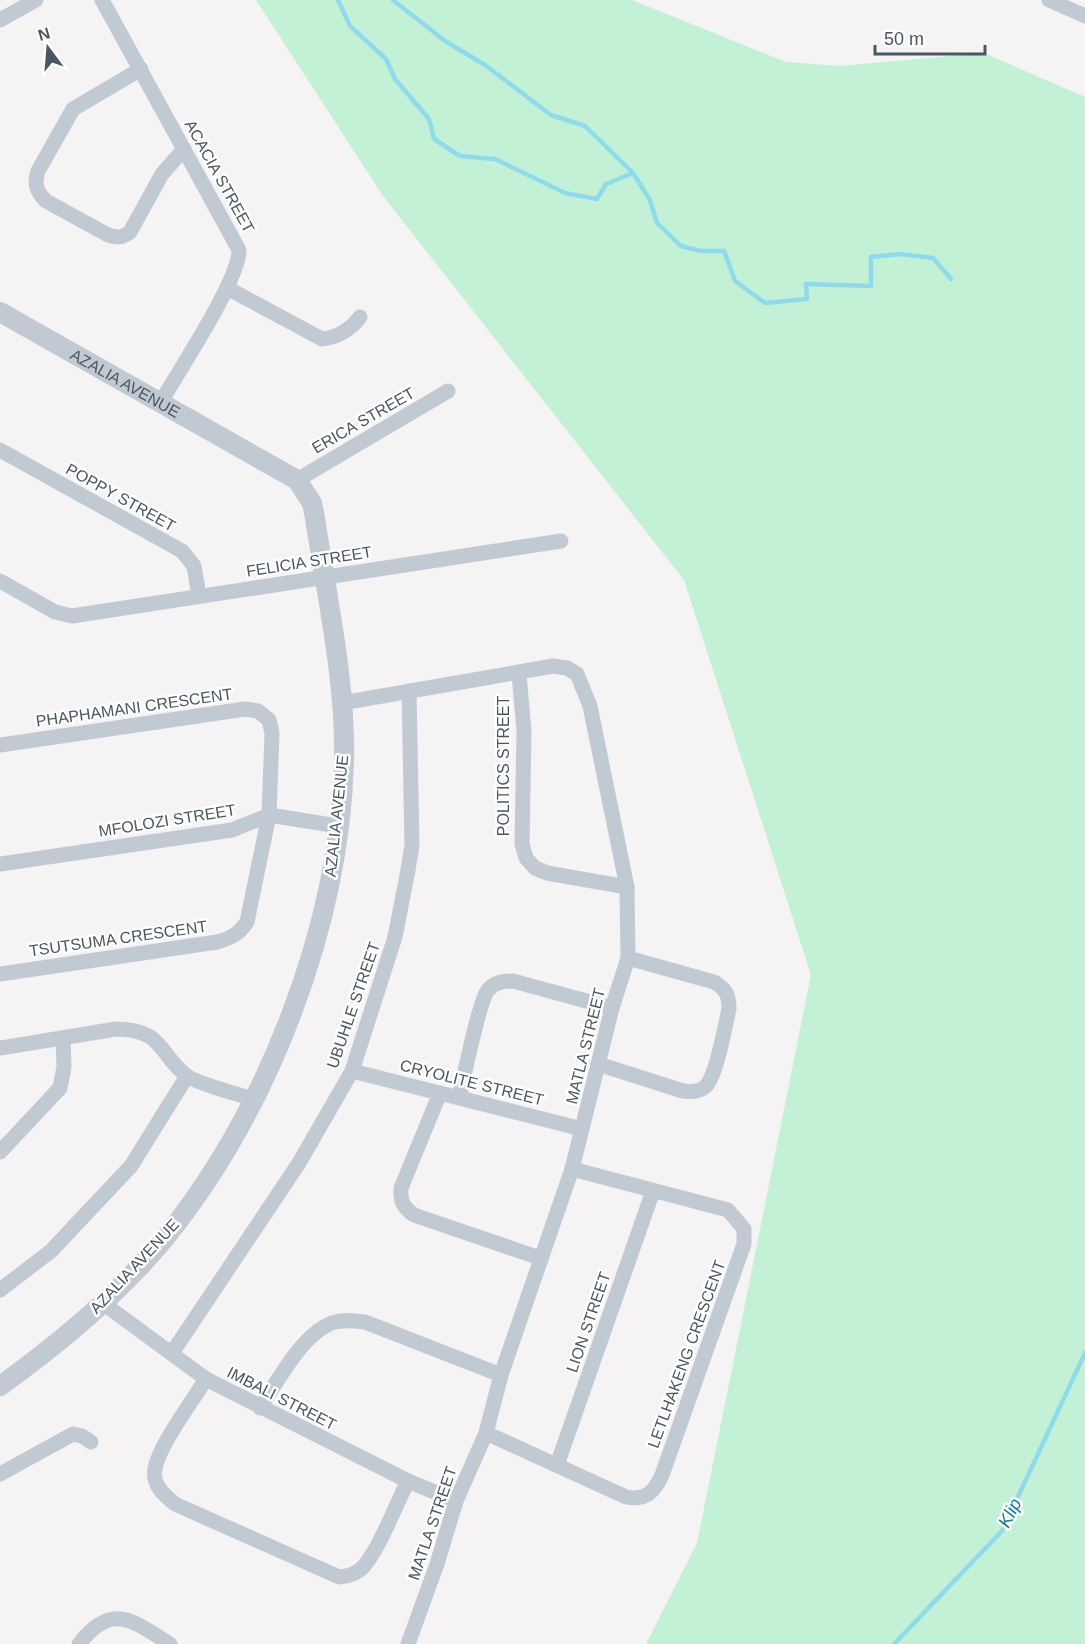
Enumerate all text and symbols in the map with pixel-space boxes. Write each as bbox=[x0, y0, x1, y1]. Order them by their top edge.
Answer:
north arrow bbox=[18, 18, 78, 78]
scale bar bbox=[875, 18, 984, 56]
text: N bbox=[36, 24, 52, 44]
text: 50 m bbox=[884, 29, 924, 49]
street label: ACACIA STREET bbox=[182, 117, 258, 236]
street label: AZALIA AVENUE bbox=[68, 346, 183, 421]
street label: ERICA STREET bbox=[309, 384, 418, 457]
street label: POPPY STREET bbox=[63, 460, 179, 535]
street label: FELICIA STREET bbox=[245, 543, 373, 580]
street label: PHAPHAMANI CRESCENT bbox=[35, 685, 234, 730]
street label: POLITICS STREET bbox=[495, 696, 512, 836]
street label: AZALIA AVENUE bbox=[322, 754, 351, 878]
street label: MFOLOZI STREET bbox=[97, 801, 237, 840]
street label: TSUTSUMA CRESCENT bbox=[28, 918, 208, 959]
street label: UBUHLE STREET bbox=[324, 940, 383, 1071]
street label: MATLA STREET bbox=[563, 986, 608, 1106]
street label: CRYOLITE STREET bbox=[398, 1056, 546, 1109]
street label: AZALIA AVENUE bbox=[86, 1216, 182, 1317]
street label: LETLHAKENG CRESCENT bbox=[645, 1258, 728, 1450]
street label: LION STREET bbox=[563, 1270, 614, 1375]
street label: IMBALI STREET bbox=[224, 1364, 339, 1433]
street label: MATLA STREET bbox=[405, 1464, 460, 1582]
water label: Klip bbox=[994, 1495, 1026, 1531]

